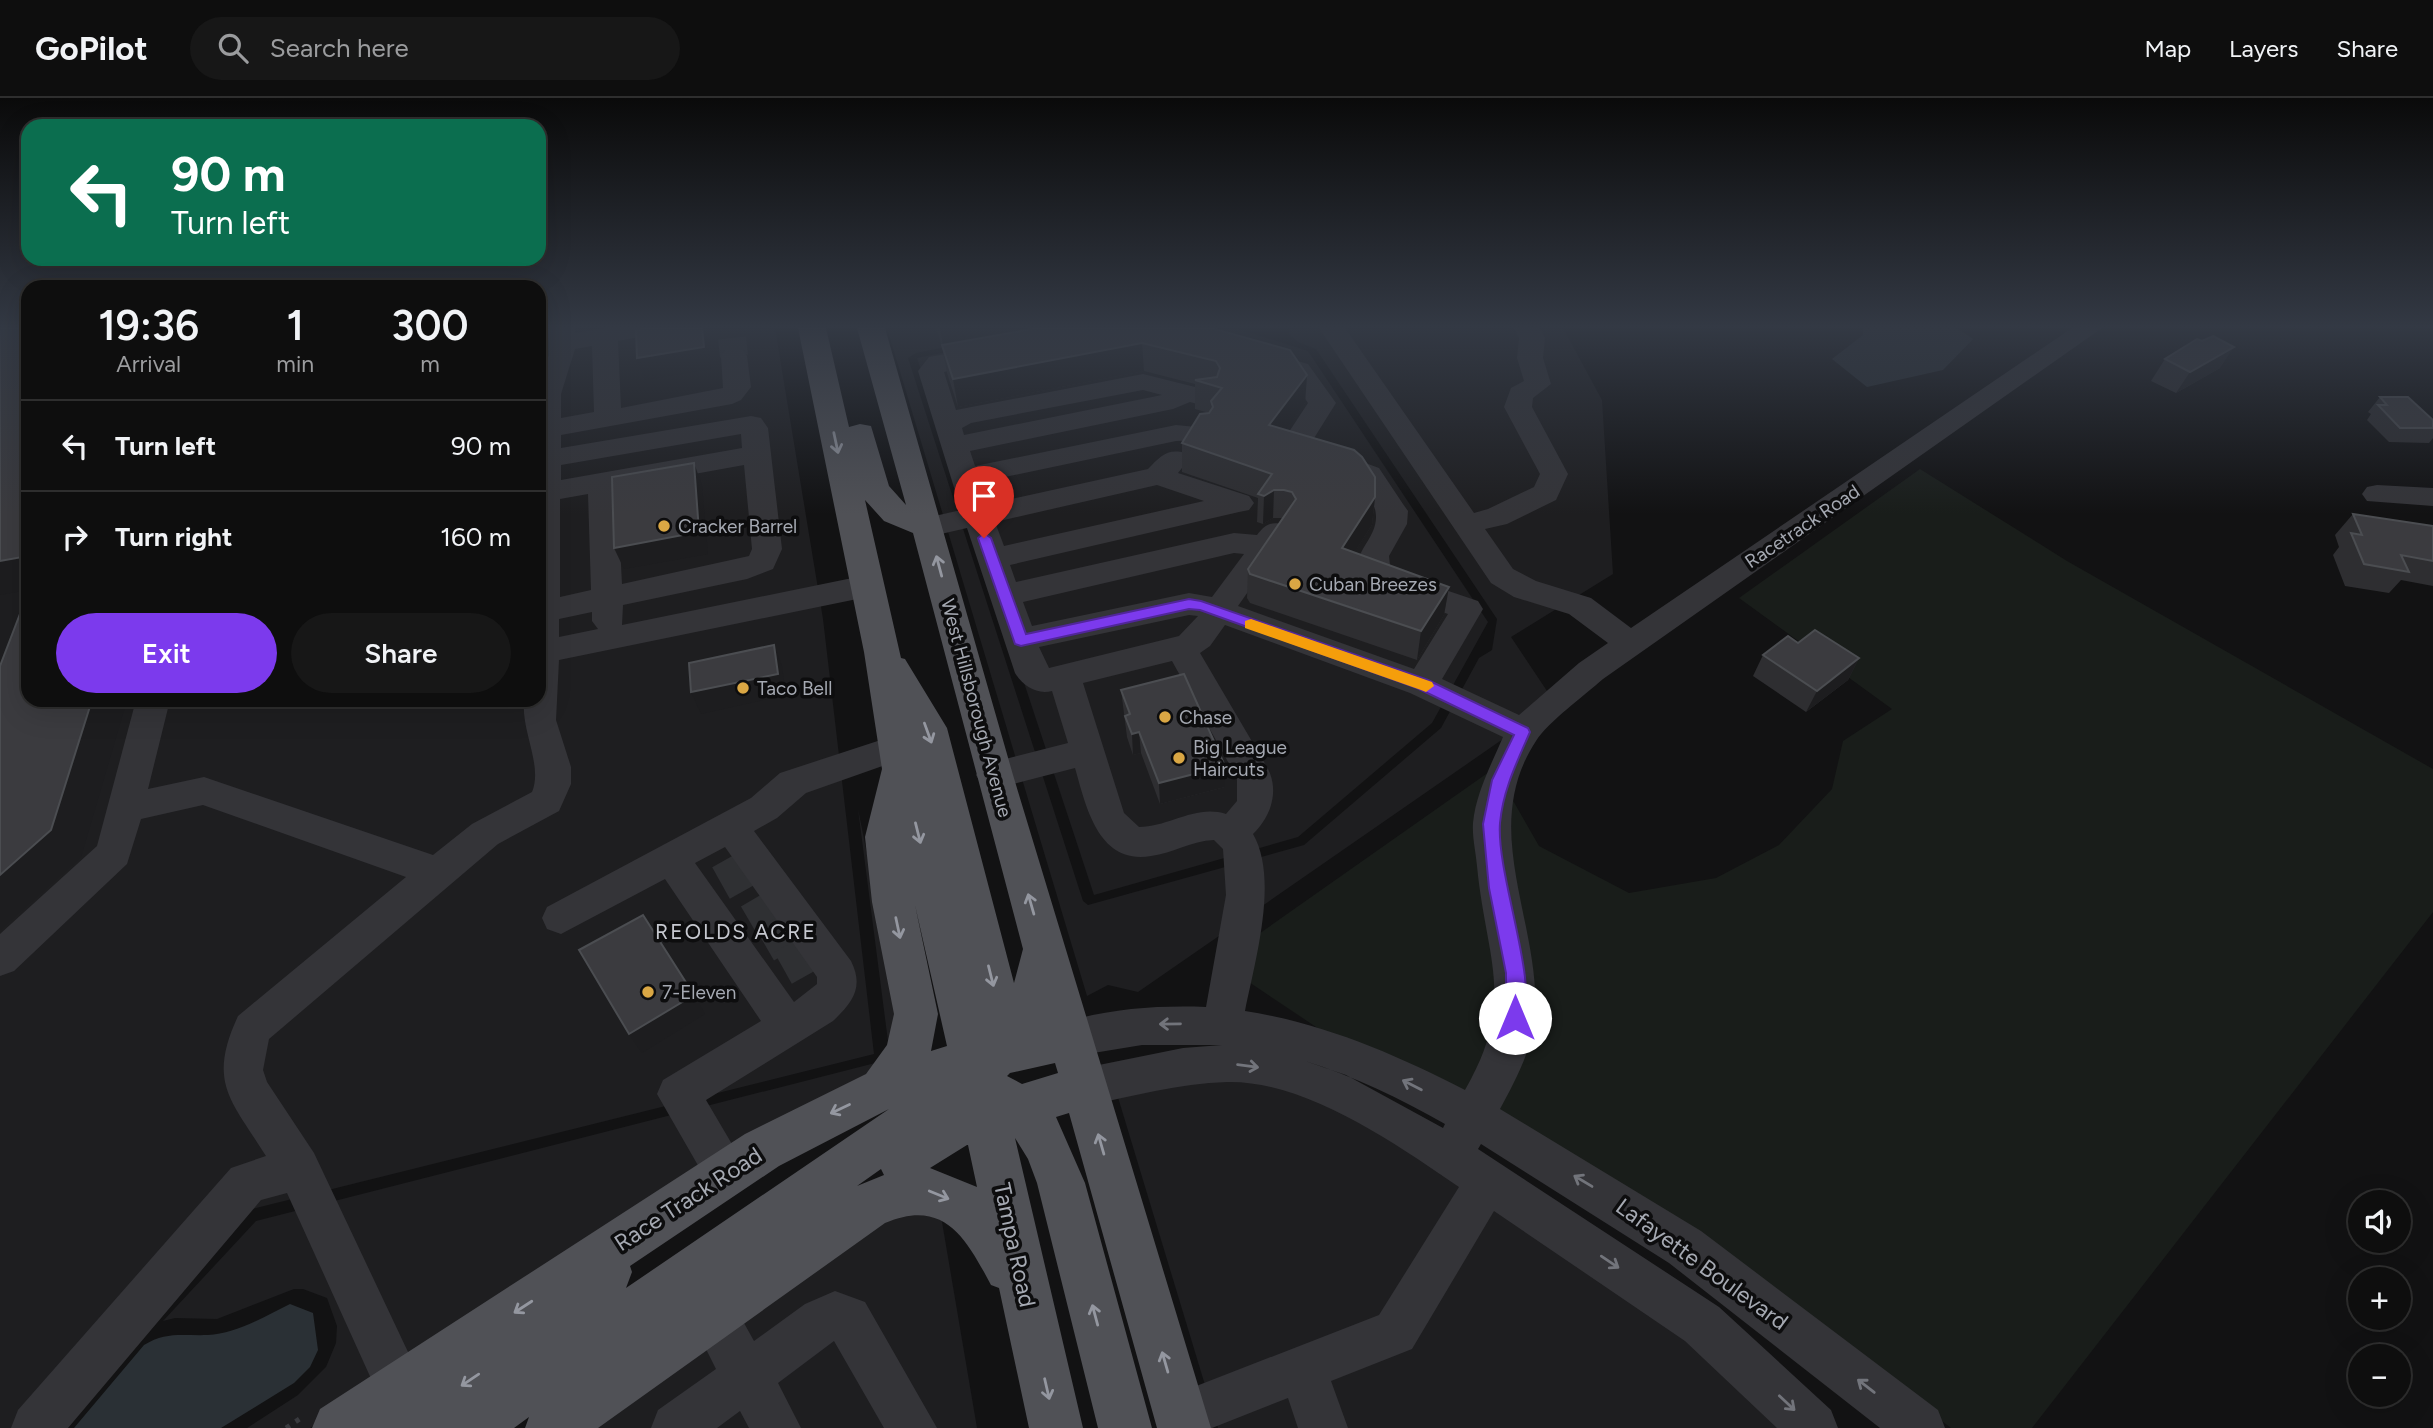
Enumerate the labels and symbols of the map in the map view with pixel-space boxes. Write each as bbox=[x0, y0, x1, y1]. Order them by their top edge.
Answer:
one-way arrow bbox=[830, 431, 844, 454]
pin bbox=[954, 466, 1014, 538]
street label: Racetrack Road bbox=[1741, 480, 1864, 573]
place label: Cracker Barrel bbox=[678, 515, 797, 538]
marker: Cracker Barrel bbox=[656, 518, 672, 534]
one-way arrow bbox=[931, 556, 944, 578]
place label: Cuban Breezes bbox=[1309, 573, 1437, 596]
marker: Cuban Breezes bbox=[1287, 576, 1303, 592]
street label: West Hillsborough Avenue bbox=[936, 596, 1017, 820]
place label: Taco Bell bbox=[757, 677, 832, 700]
marker: Taco Bell bbox=[735, 680, 751, 696]
place label: Chase bbox=[1179, 706, 1232, 729]
marker: Chase bbox=[1157, 709, 1173, 725]
one-way arrow bbox=[923, 721, 935, 743]
place label: Big League Haircuts bbox=[1193, 736, 1287, 781]
marker: Big League Haircuts bbox=[1171, 750, 1187, 766]
one-way arrow bbox=[912, 821, 925, 844]
one-way arrow bbox=[1023, 893, 1036, 915]
one-way arrow bbox=[892, 916, 906, 939]
district label: REOLDS ACRE bbox=[655, 919, 817, 944]
one-way arrow bbox=[985, 965, 998, 987]
place label: 7-Eleven bbox=[662, 981, 736, 1004]
position arrow bbox=[1478, 981, 1552, 1055]
marker: 7-Eleven bbox=[640, 984, 656, 1000]
one-way arrow bbox=[1159, 1018, 1182, 1031]
one-way arrow bbox=[1236, 1059, 1258, 1072]
one-way arrow bbox=[1402, 1078, 1422, 1092]
one-way arrow bbox=[830, 1103, 851, 1117]
one-way arrow bbox=[1094, 1133, 1107, 1156]
street label: Race Track Road bbox=[609, 1141, 767, 1257]
one-way arrow bbox=[1573, 1174, 1593, 1188]
street label: Tampa Road bbox=[988, 1180, 1042, 1310]
one-way arrow bbox=[927, 1190, 949, 1203]
street label: Lafayette Boulevard bbox=[1611, 1192, 1793, 1336]
one-way arrow bbox=[1600, 1255, 1619, 1269]
one-way arrow bbox=[513, 1300, 533, 1314]
one-way arrow bbox=[1088, 1304, 1101, 1326]
one-way arrow bbox=[1157, 1352, 1170, 1374]
one-way arrow bbox=[461, 1373, 481, 1387]
one-way arrow bbox=[1042, 1377, 1055, 1399]
one-way arrow bbox=[1857, 1379, 1876, 1394]
one-way arrow bbox=[1778, 1395, 1795, 1412]

